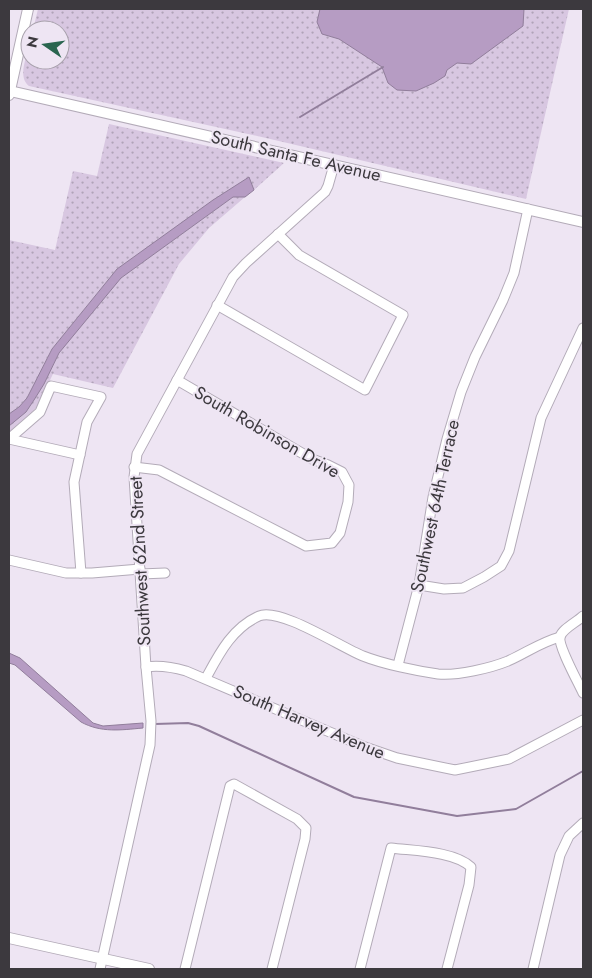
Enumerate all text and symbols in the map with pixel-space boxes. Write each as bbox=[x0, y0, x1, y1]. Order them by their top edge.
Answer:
north arrow bbox=[20, 20, 70, 70]
text: N bbox=[21, 34, 43, 50]
street label: South Santa Fe Avenue bbox=[208, 124, 384, 188]
street label: South Robinson Drive bbox=[189, 380, 345, 484]
street label: Southwest 64th Terrace bbox=[404, 417, 466, 595]
street label: Southwest 62nd Street bbox=[123, 475, 157, 646]
street label: South Harvey Avenue bbox=[229, 678, 389, 766]

